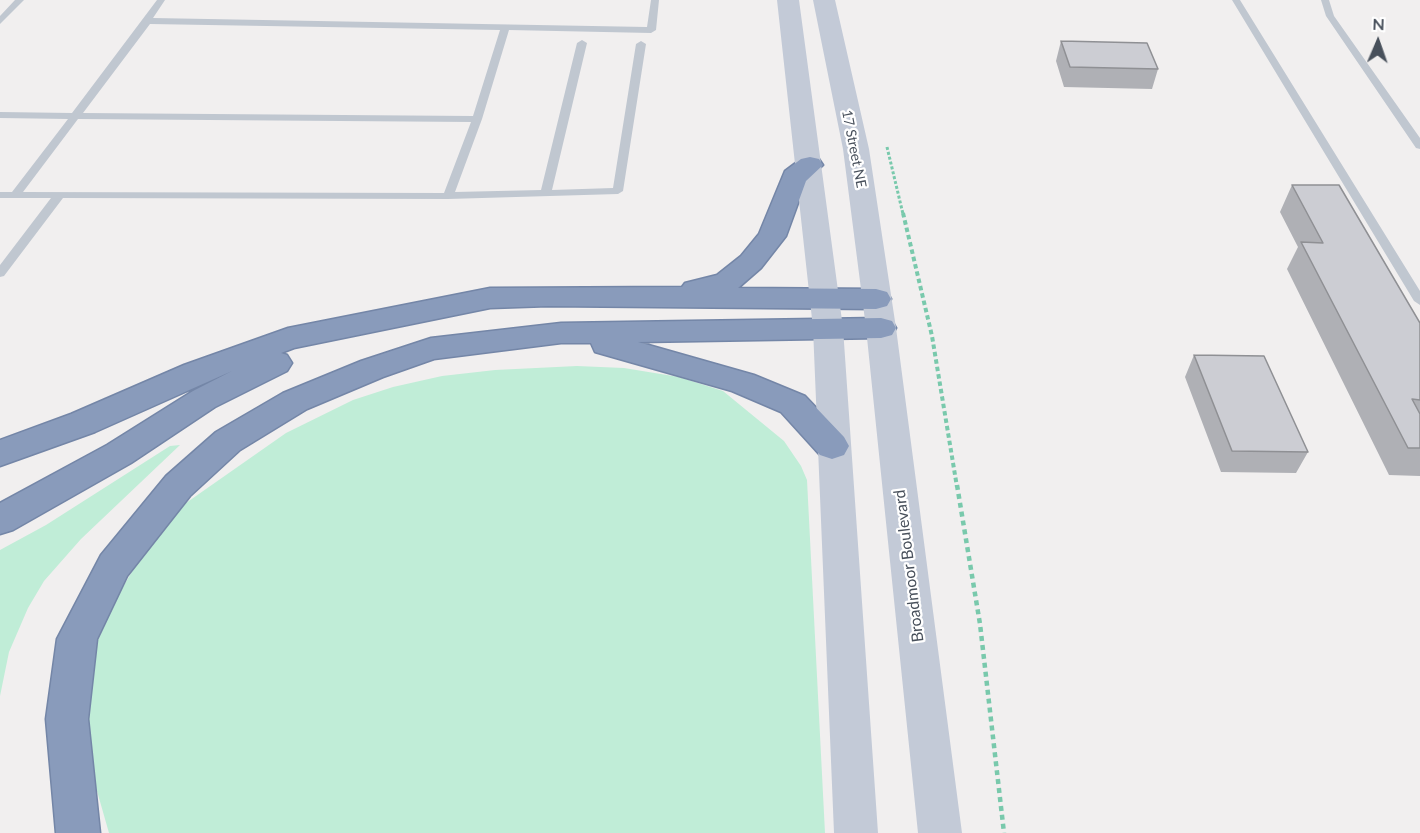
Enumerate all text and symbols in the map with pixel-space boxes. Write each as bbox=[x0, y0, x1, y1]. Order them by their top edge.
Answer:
north arrow bbox=[1348, 12, 1408, 72]
text: N bbox=[1372, 14, 1385, 33]
street label: 17 Street NE bbox=[838, 109, 870, 189]
street label: Broadmoor Boulevard bbox=[890, 489, 928, 643]

